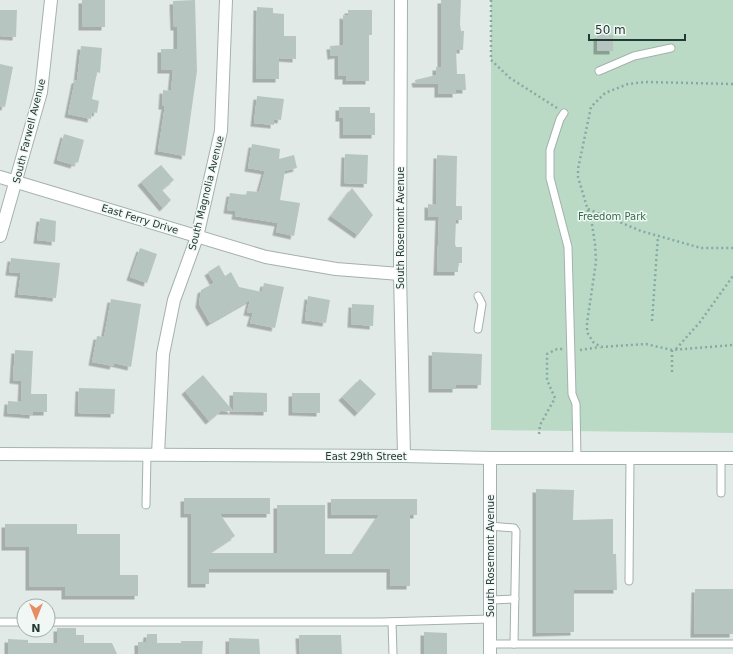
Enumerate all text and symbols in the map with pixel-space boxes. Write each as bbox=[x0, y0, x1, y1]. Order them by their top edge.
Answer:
scale bar bbox=[589, 16, 685, 42]
text: 50 m bbox=[595, 23, 626, 37]
street label: South Farwell Avenue bbox=[11, 77, 47, 185]
street label: South Magnolia Avenue bbox=[186, 135, 226, 251]
street label: South Rosemont Avenue bbox=[395, 167, 406, 289]
street label: East Ferry Drive bbox=[100, 202, 180, 236]
park label: Freedom Park bbox=[578, 211, 646, 222]
street label: East 29th Street bbox=[325, 451, 407, 462]
street label: South Rosemont Avenue bbox=[485, 495, 496, 617]
north arrow bbox=[16, 598, 56, 638]
text: N bbox=[31, 621, 41, 634]

